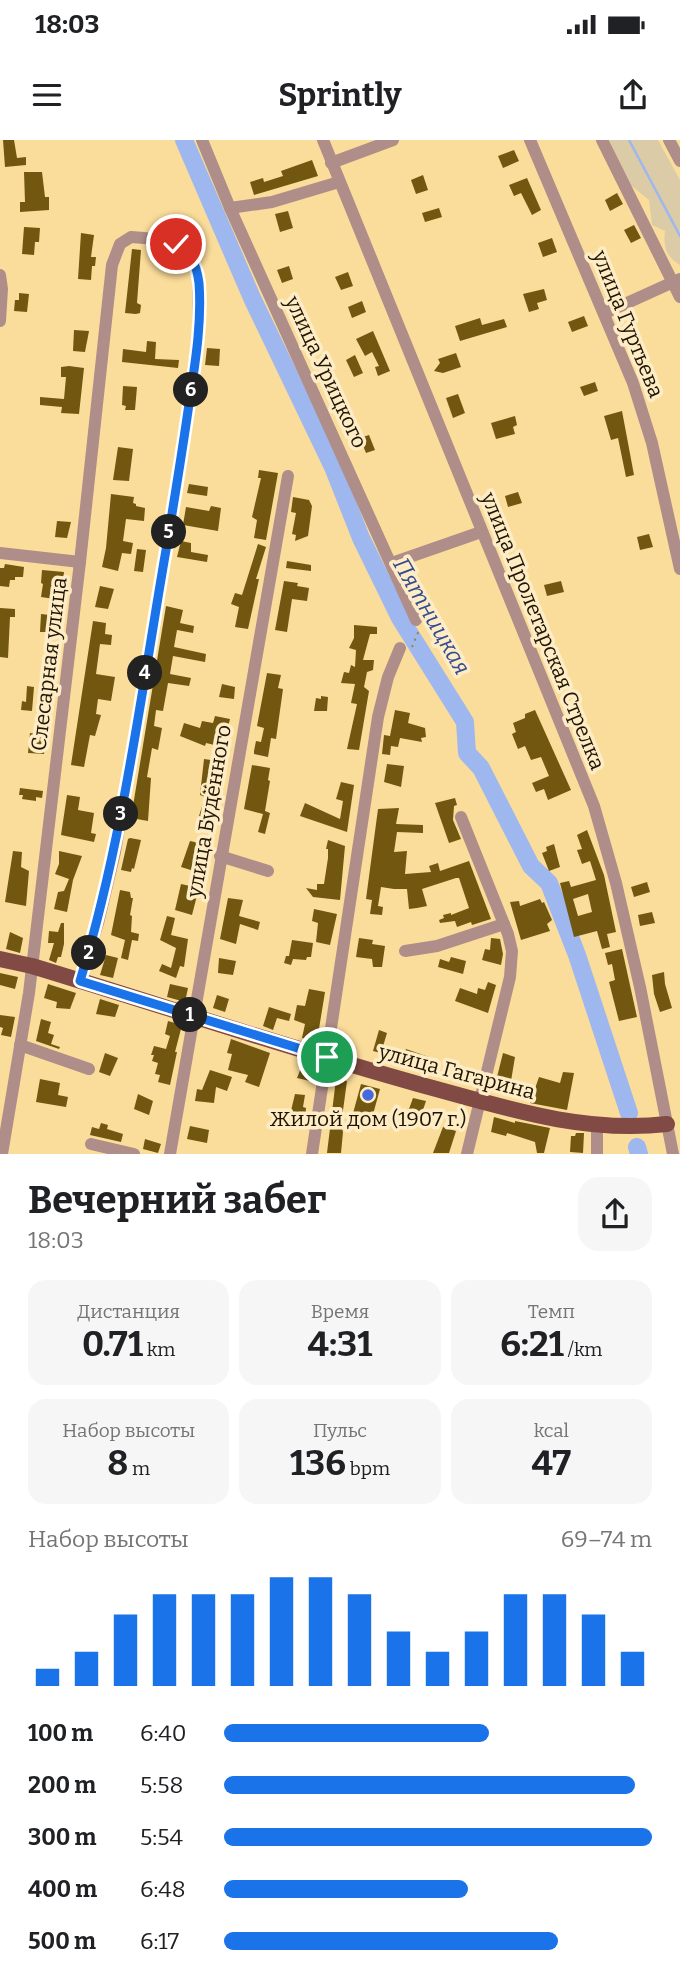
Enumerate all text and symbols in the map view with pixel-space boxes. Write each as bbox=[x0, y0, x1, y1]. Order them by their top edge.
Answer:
text: 18:03 bbox=[35, 9, 99, 40]
icon: menu bbox=[28, 76, 66, 114]
text: Sprintly bbox=[278, 76, 402, 114]
icon: share bbox=[614, 76, 652, 114]
pin bbox=[146, 214, 206, 274]
icon: check bbox=[157, 225, 195, 263]
street label: улица Гуртьева bbox=[586, 246, 670, 402]
street label: улица Урицкого bbox=[279, 291, 373, 452]
pin: 6 bbox=[174, 372, 208, 408]
text: 6 bbox=[185, 378, 196, 401]
street label: улица Пролетарская Стрелка bbox=[475, 488, 611, 774]
pin: 5 bbox=[152, 514, 186, 550]
text: 5 bbox=[163, 520, 174, 543]
water label: Пятницкая bbox=[387, 553, 477, 679]
street label: Слесарная улица bbox=[25, 575, 73, 752]
pin: 4 bbox=[128, 656, 162, 690]
text: 4 bbox=[139, 661, 150, 684]
street label: улица Будённого bbox=[181, 723, 237, 900]
pin: 3 bbox=[104, 796, 138, 832]
text: 3 bbox=[115, 802, 126, 825]
pin: 2 bbox=[72, 936, 106, 970]
text: 2 bbox=[83, 941, 94, 964]
pin: 1 bbox=[172, 998, 208, 1032]
text: 1 bbox=[185, 1003, 194, 1026]
pin bbox=[297, 1027, 357, 1087]
icon: arrive bbox=[308, 1038, 346, 1076]
street label: улица Гагарина bbox=[375, 1038, 538, 1105]
marker: Жилой дом (1907 г.) bbox=[360, 1087, 376, 1103]
place label: Жилой дом (1907 г.) bbox=[269, 1106, 467, 1132]
text: Вечерний забег bbox=[28, 1177, 326, 1223]
button: share bbox=[578, 1177, 652, 1251]
text: 18:03 bbox=[28, 1226, 84, 1254]
text: Дистанция bbox=[77, 1300, 180, 1323]
text: Время bbox=[311, 1300, 369, 1323]
text: Темп bbox=[528, 1300, 575, 1323]
text: 0.71 bbox=[82, 1323, 143, 1365]
text: 4:31 bbox=[308, 1323, 372, 1365]
text: 6:21 bbox=[500, 1323, 564, 1365]
text: km bbox=[143, 1338, 175, 1361]
text: /km bbox=[564, 1338, 602, 1361]
text: Набор высоты bbox=[62, 1419, 195, 1442]
text: Пульс bbox=[313, 1419, 367, 1442]
text: kcal bbox=[534, 1419, 569, 1442]
text: 8 bbox=[107, 1442, 128, 1484]
text: 136 bbox=[290, 1442, 346, 1484]
text: 47 bbox=[531, 1442, 571, 1484]
text: m bbox=[128, 1457, 150, 1480]
text: bpm bbox=[346, 1457, 390, 1480]
text: Набор высоты bbox=[28, 1525, 189, 1553]
text: 69–74 m bbox=[561, 1525, 652, 1553]
text: 100 m bbox=[28, 1719, 93, 1747]
text: 6:40 bbox=[140, 1719, 187, 1747]
text: 200 m bbox=[28, 1771, 96, 1799]
text: 5:58 bbox=[140, 1771, 183, 1799]
text: 300 m bbox=[28, 1823, 97, 1851]
text: 5:54 bbox=[140, 1823, 183, 1851]
text: 400 m bbox=[28, 1875, 97, 1903]
text: 6:48 bbox=[140, 1875, 186, 1903]
text: 500 m bbox=[28, 1927, 96, 1955]
text: 6:17 bbox=[140, 1927, 179, 1955]

